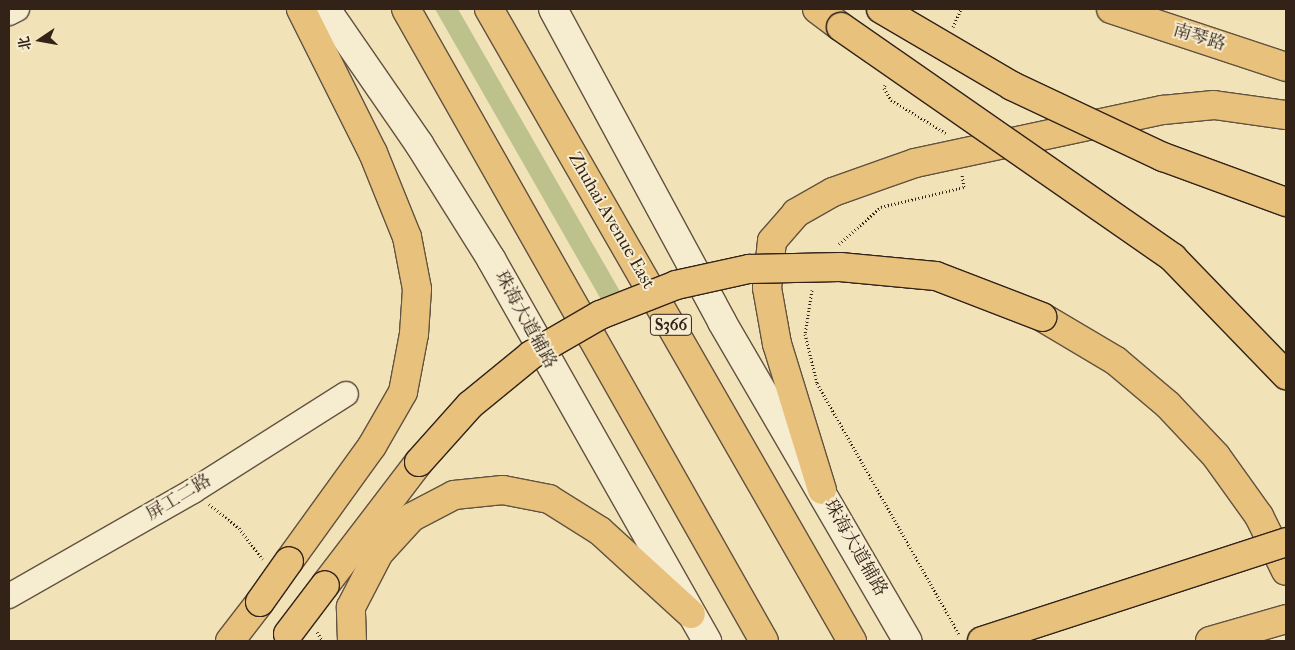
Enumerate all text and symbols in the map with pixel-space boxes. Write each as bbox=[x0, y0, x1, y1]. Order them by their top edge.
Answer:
north arrow bbox=[15, 15, 65, 65]
street label: 南琴路 bbox=[1170, 20, 1228, 56]
text: 北 bbox=[15, 35, 35, 52]
street label: Zhuhai Avenue East bbox=[563, 149, 659, 293]
street label: 珠海大道辅路 bbox=[489, 268, 561, 372]
road number: S366 bbox=[650, 312, 692, 338]
street label: 屏工二路 bbox=[143, 470, 215, 526]
street label: 珠海大道辅路 bbox=[819, 496, 891, 600]

